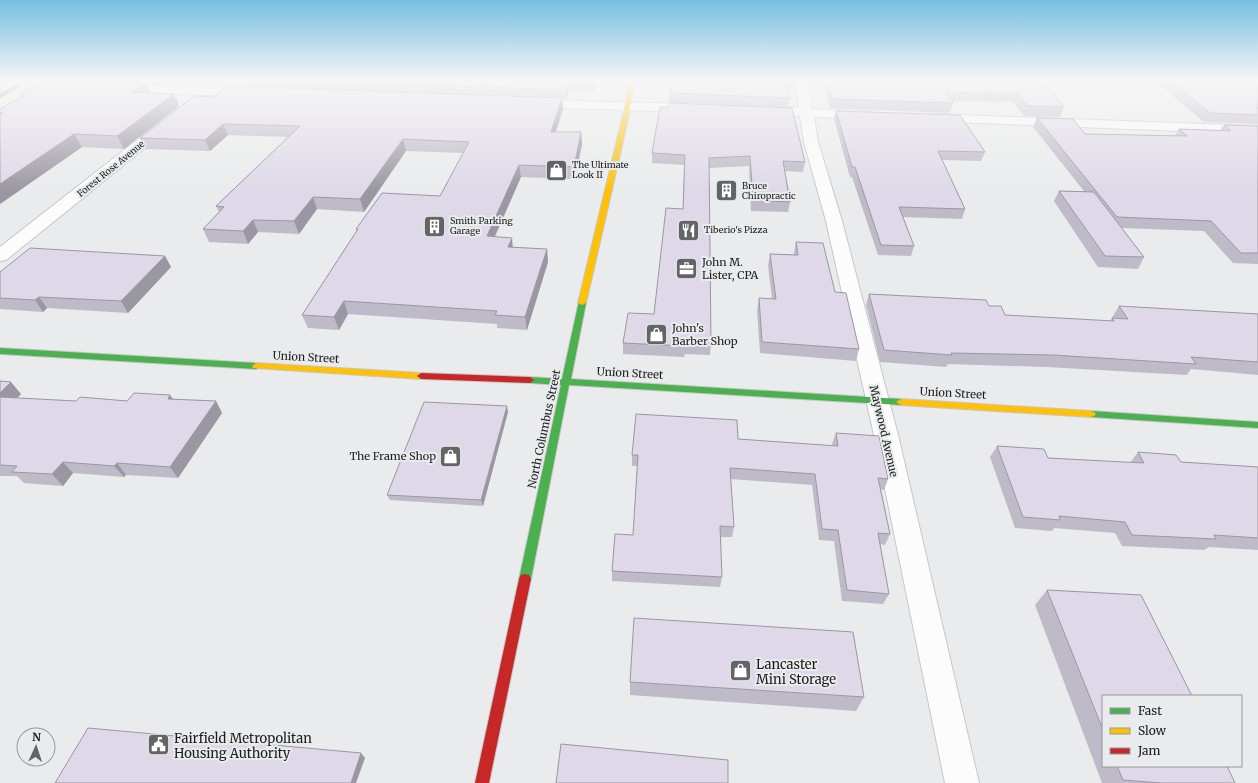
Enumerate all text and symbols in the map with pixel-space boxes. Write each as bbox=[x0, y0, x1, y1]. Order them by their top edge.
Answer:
street label: Forest Rose Avenue bbox=[75, 138, 147, 199]
shop icon: The Ultimate Look II bbox=[543, 157, 569, 183]
place label: The Ultimate Look II bbox=[572, 159, 629, 180]
building icon: Bruce Chiropractic bbox=[713, 178, 739, 204]
place label: Bruce Chiropractic bbox=[742, 180, 796, 201]
building icon: Smith Parking Garage bbox=[422, 213, 448, 239]
place label: Smith Parking Garage bbox=[450, 215, 513, 236]
restaurant icon: Tiberio's Pizza bbox=[676, 217, 702, 243]
place label: Tiberio's Pizza bbox=[704, 224, 768, 235]
office icon: John M. Lister, CPA bbox=[674, 255, 700, 281]
place label: John M. Lister, CPA bbox=[701, 255, 759, 282]
shop icon: John's Barber Shop bbox=[643, 321, 669, 347]
place label: John's Barber Shop bbox=[671, 321, 738, 348]
street label: Union Street bbox=[272, 348, 340, 366]
street label: Union Street bbox=[596, 364, 664, 382]
street label: North Columbus Street bbox=[525, 368, 564, 490]
street label: Maywood Avenue bbox=[867, 384, 901, 479]
street label: Union Street bbox=[919, 384, 987, 402]
shop icon: The Frame Shop bbox=[438, 443, 464, 469]
place label: The Frame Shop bbox=[349, 449, 436, 463]
place label: Lancaster Mini Storage bbox=[756, 656, 836, 688]
shop icon: Lancaster Mini Storage bbox=[728, 658, 754, 684]
legend bbox=[1102, 695, 1242, 767]
text: Fast bbox=[1138, 703, 1162, 718]
text: Slow bbox=[1138, 723, 1167, 738]
north arrow bbox=[16, 727, 56, 767]
text: N bbox=[32, 730, 42, 744]
place label: Fairfield Metropolitan Housing Authority bbox=[174, 730, 312, 762]
public building icon: Fairfield Metropolitan Housing Authority bbox=[146, 732, 172, 758]
text: Jam bbox=[1137, 743, 1161, 758]

